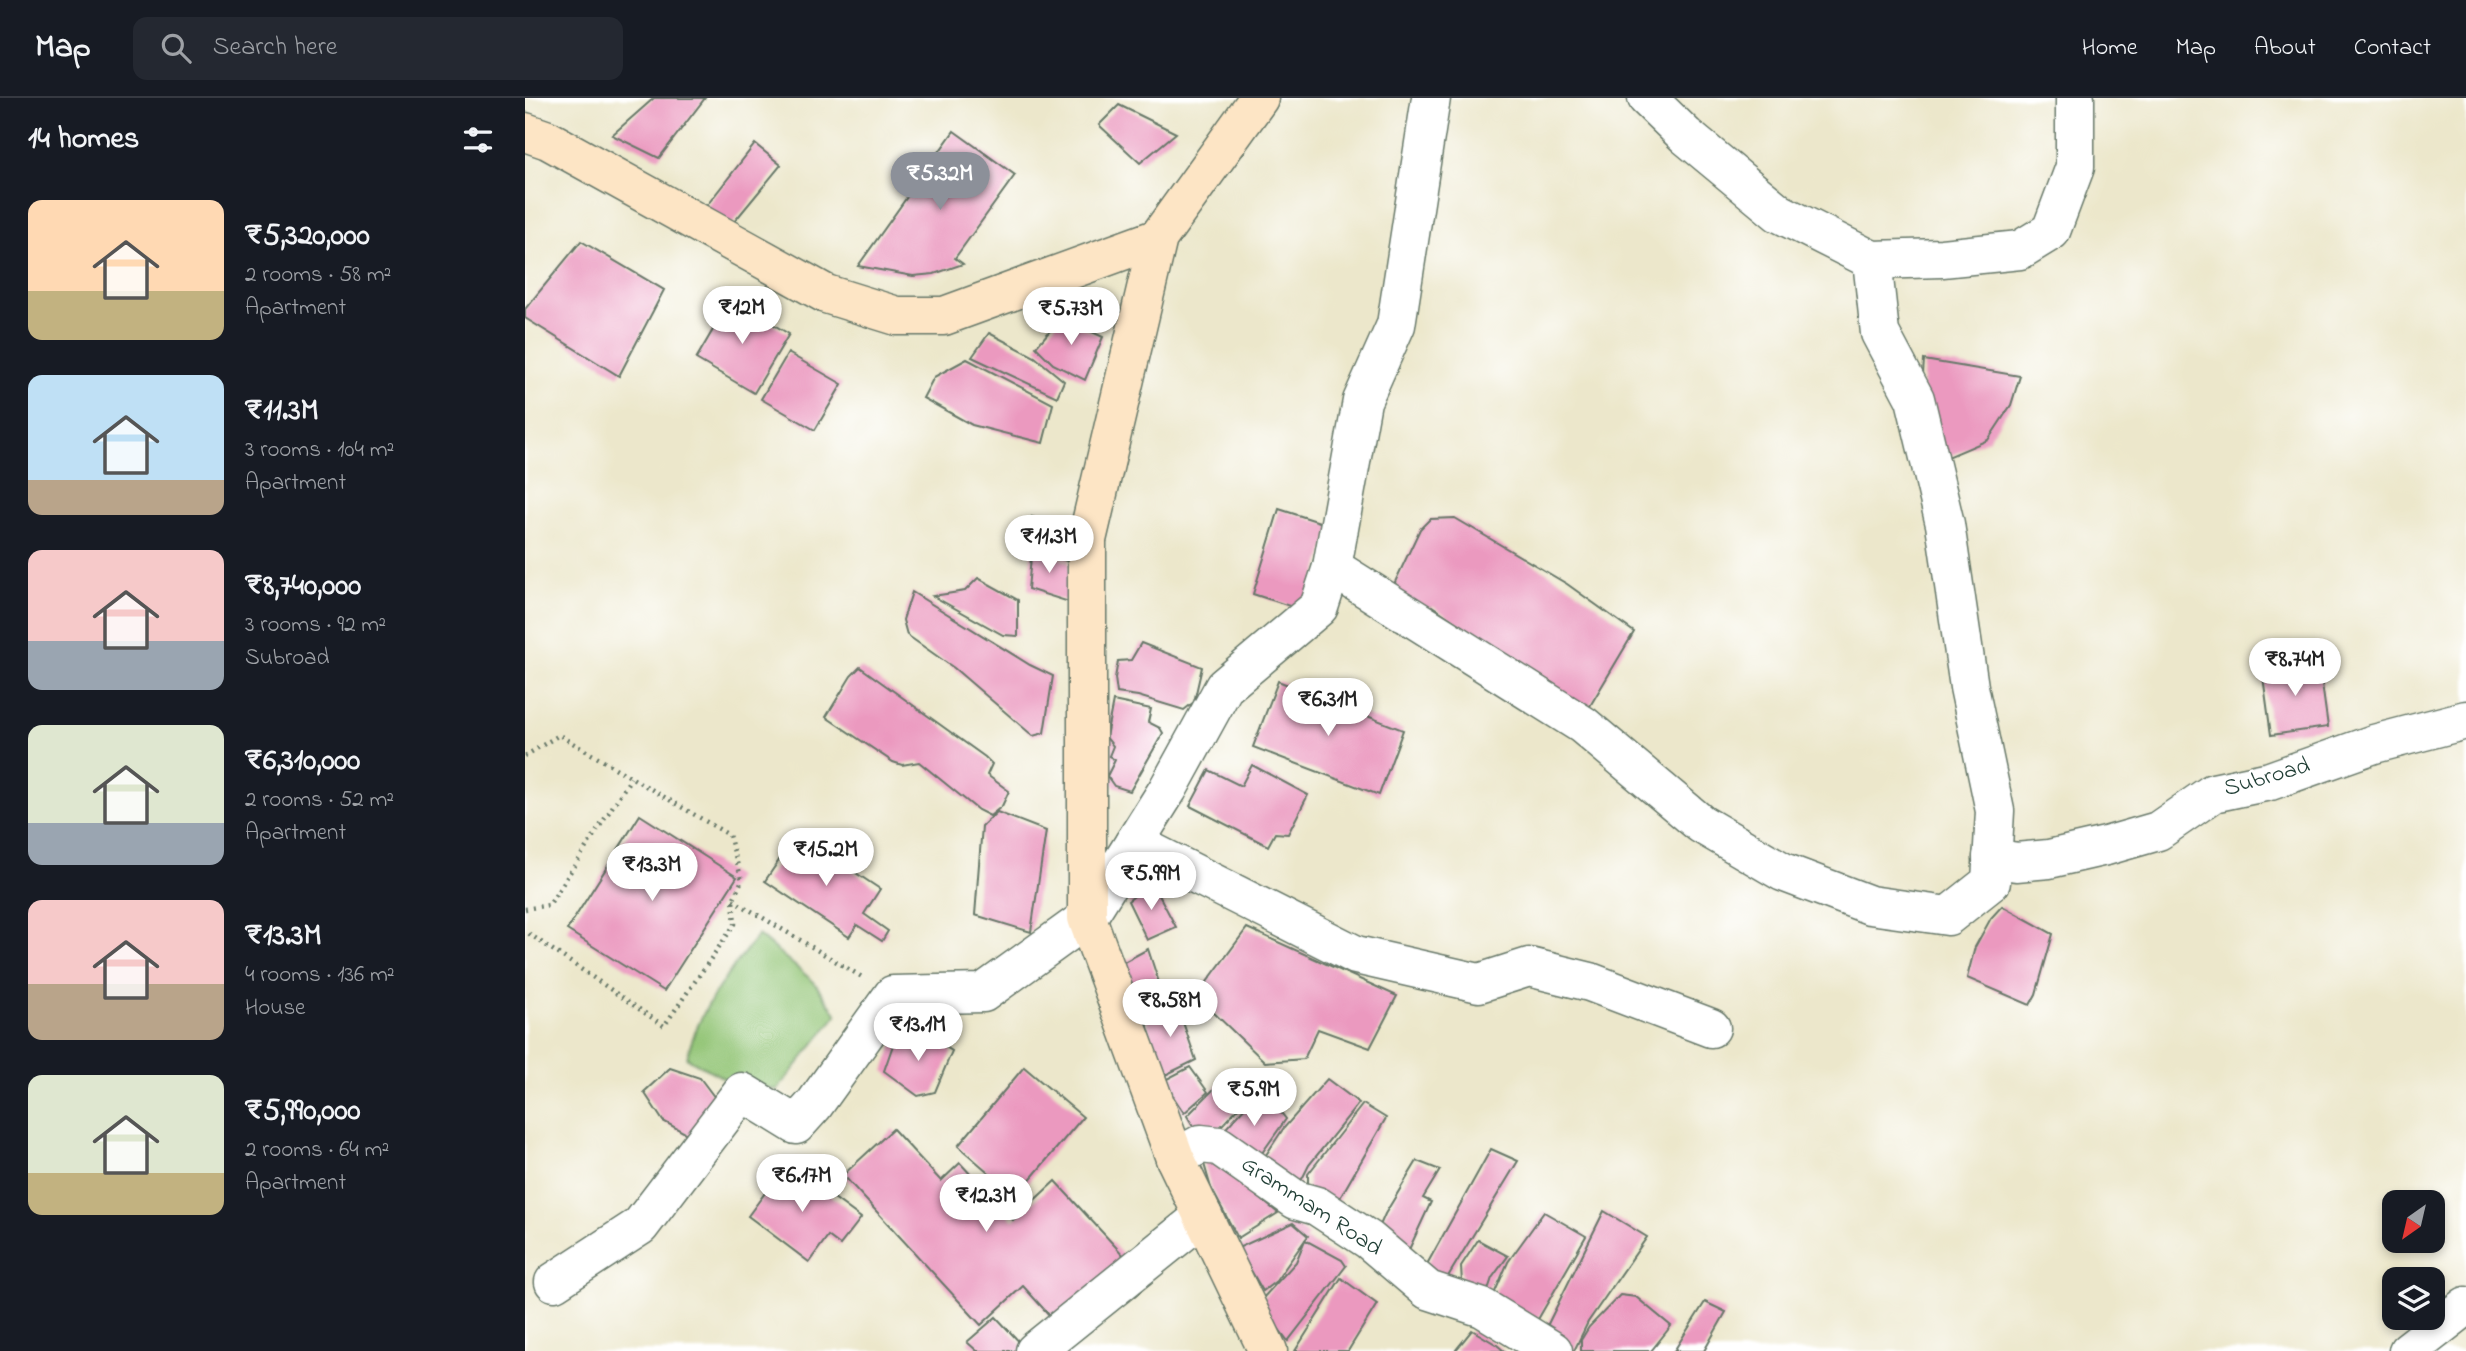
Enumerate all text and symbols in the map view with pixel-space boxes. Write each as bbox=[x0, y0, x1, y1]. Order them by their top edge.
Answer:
search box bbox=[133, 17, 623, 80]
text: Map bbox=[35, 24, 91, 72]
icon: search bbox=[157, 29, 195, 67]
text: Search here bbox=[213, 29, 337, 67]
text: Home bbox=[2082, 31, 2138, 66]
text: Map bbox=[2176, 31, 2216, 66]
text: About bbox=[2254, 31, 2316, 66]
text: Contact bbox=[2354, 31, 2431, 66]
text: 14 homes bbox=[28, 118, 139, 162]
icon: filters bbox=[459, 121, 497, 159]
pin: ₹5.32M bbox=[883, 152, 997, 212]
text: ₹5.32M bbox=[907, 158, 973, 191]
text: ₹5,320,000 bbox=[245, 215, 370, 259]
icon: home bbox=[84, 228, 168, 312]
text: 2 rooms · 58 m² bbox=[245, 259, 391, 292]
pin: ₹12M bbox=[701, 286, 783, 346]
pin: ₹5.73M bbox=[1014, 288, 1128, 347]
text: Apartment bbox=[245, 292, 346, 325]
text: ₹12M bbox=[719, 292, 765, 325]
text: ₹5.73M bbox=[1039, 293, 1103, 326]
text: ₹11.3M bbox=[245, 390, 319, 434]
icon: home bbox=[84, 403, 168, 487]
text: 3 rooms · 104 m² bbox=[245, 434, 394, 467]
text: Apartment bbox=[245, 467, 346, 500]
pin: ₹11.3M bbox=[992, 516, 1106, 575]
text: ₹11.3M bbox=[1021, 521, 1077, 554]
text: ₹8,740,000 bbox=[245, 565, 361, 609]
icon: home bbox=[84, 578, 168, 662]
text: 3 rooms · 92 m² bbox=[245, 609, 386, 642]
pin: ₹8.74M bbox=[2238, 638, 2352, 698]
text: Subroad bbox=[245, 642, 329, 675]
text: ₹8.74M bbox=[2265, 644, 2325, 677]
pin: ₹6.31M bbox=[1271, 678, 1385, 738]
text: ₹6.31M bbox=[1298, 684, 1358, 717]
text: ₹6,310,000 bbox=[245, 740, 360, 784]
street label: Subroad bbox=[2220, 749, 2315, 807]
icon: home bbox=[84, 753, 168, 837]
text: 2 rooms · 52 m² bbox=[245, 784, 394, 817]
text: Apartment bbox=[245, 817, 346, 850]
pin: ₹15.2M bbox=[769, 828, 883, 888]
text: ₹15.2M bbox=[794, 834, 858, 867]
pin: ₹13.3M bbox=[595, 844, 709, 903]
text: ₹13.3M bbox=[623, 849, 681, 882]
pin: ₹5.99M bbox=[1094, 852, 1208, 912]
text: ₹5.99M bbox=[1121, 858, 1181, 891]
text: ₹13.3M bbox=[245, 915, 322, 959]
icon: home bbox=[84, 928, 168, 1012]
text: 4 rooms · 136 m² bbox=[245, 959, 395, 992]
pin: ₹8.58M bbox=[1113, 979, 1227, 1039]
text: ₹8.58M bbox=[1139, 985, 1201, 1018]
text: House bbox=[245, 992, 305, 1025]
pin: ₹13.1M bbox=[861, 1004, 975, 1063]
text: ₹13.1M bbox=[890, 1009, 946, 1042]
pin: ₹5.9M bbox=[1205, 1068, 1303, 1128]
text: ₹5.9M bbox=[1228, 1074, 1280, 1107]
text: ₹5,990,000 bbox=[245, 1090, 360, 1134]
icon: home bbox=[84, 1103, 168, 1187]
text: 2 rooms · 64 m² bbox=[245, 1134, 389, 1167]
street label: Grammam Road bbox=[1233, 1148, 1389, 1266]
pin: ₹6.17M bbox=[745, 1154, 859, 1214]
text: ₹6.17M bbox=[772, 1160, 832, 1193]
text: Apartment bbox=[245, 1167, 346, 1200]
pin: ₹12.3M bbox=[929, 1174, 1043, 1234]
text: ₹12.3M bbox=[956, 1180, 1016, 1213]
north arrow bbox=[2382, 1190, 2445, 1253]
map controls bbox=[2382, 1190, 2445, 1330]
button: layers bbox=[2382, 1267, 2445, 1330]

